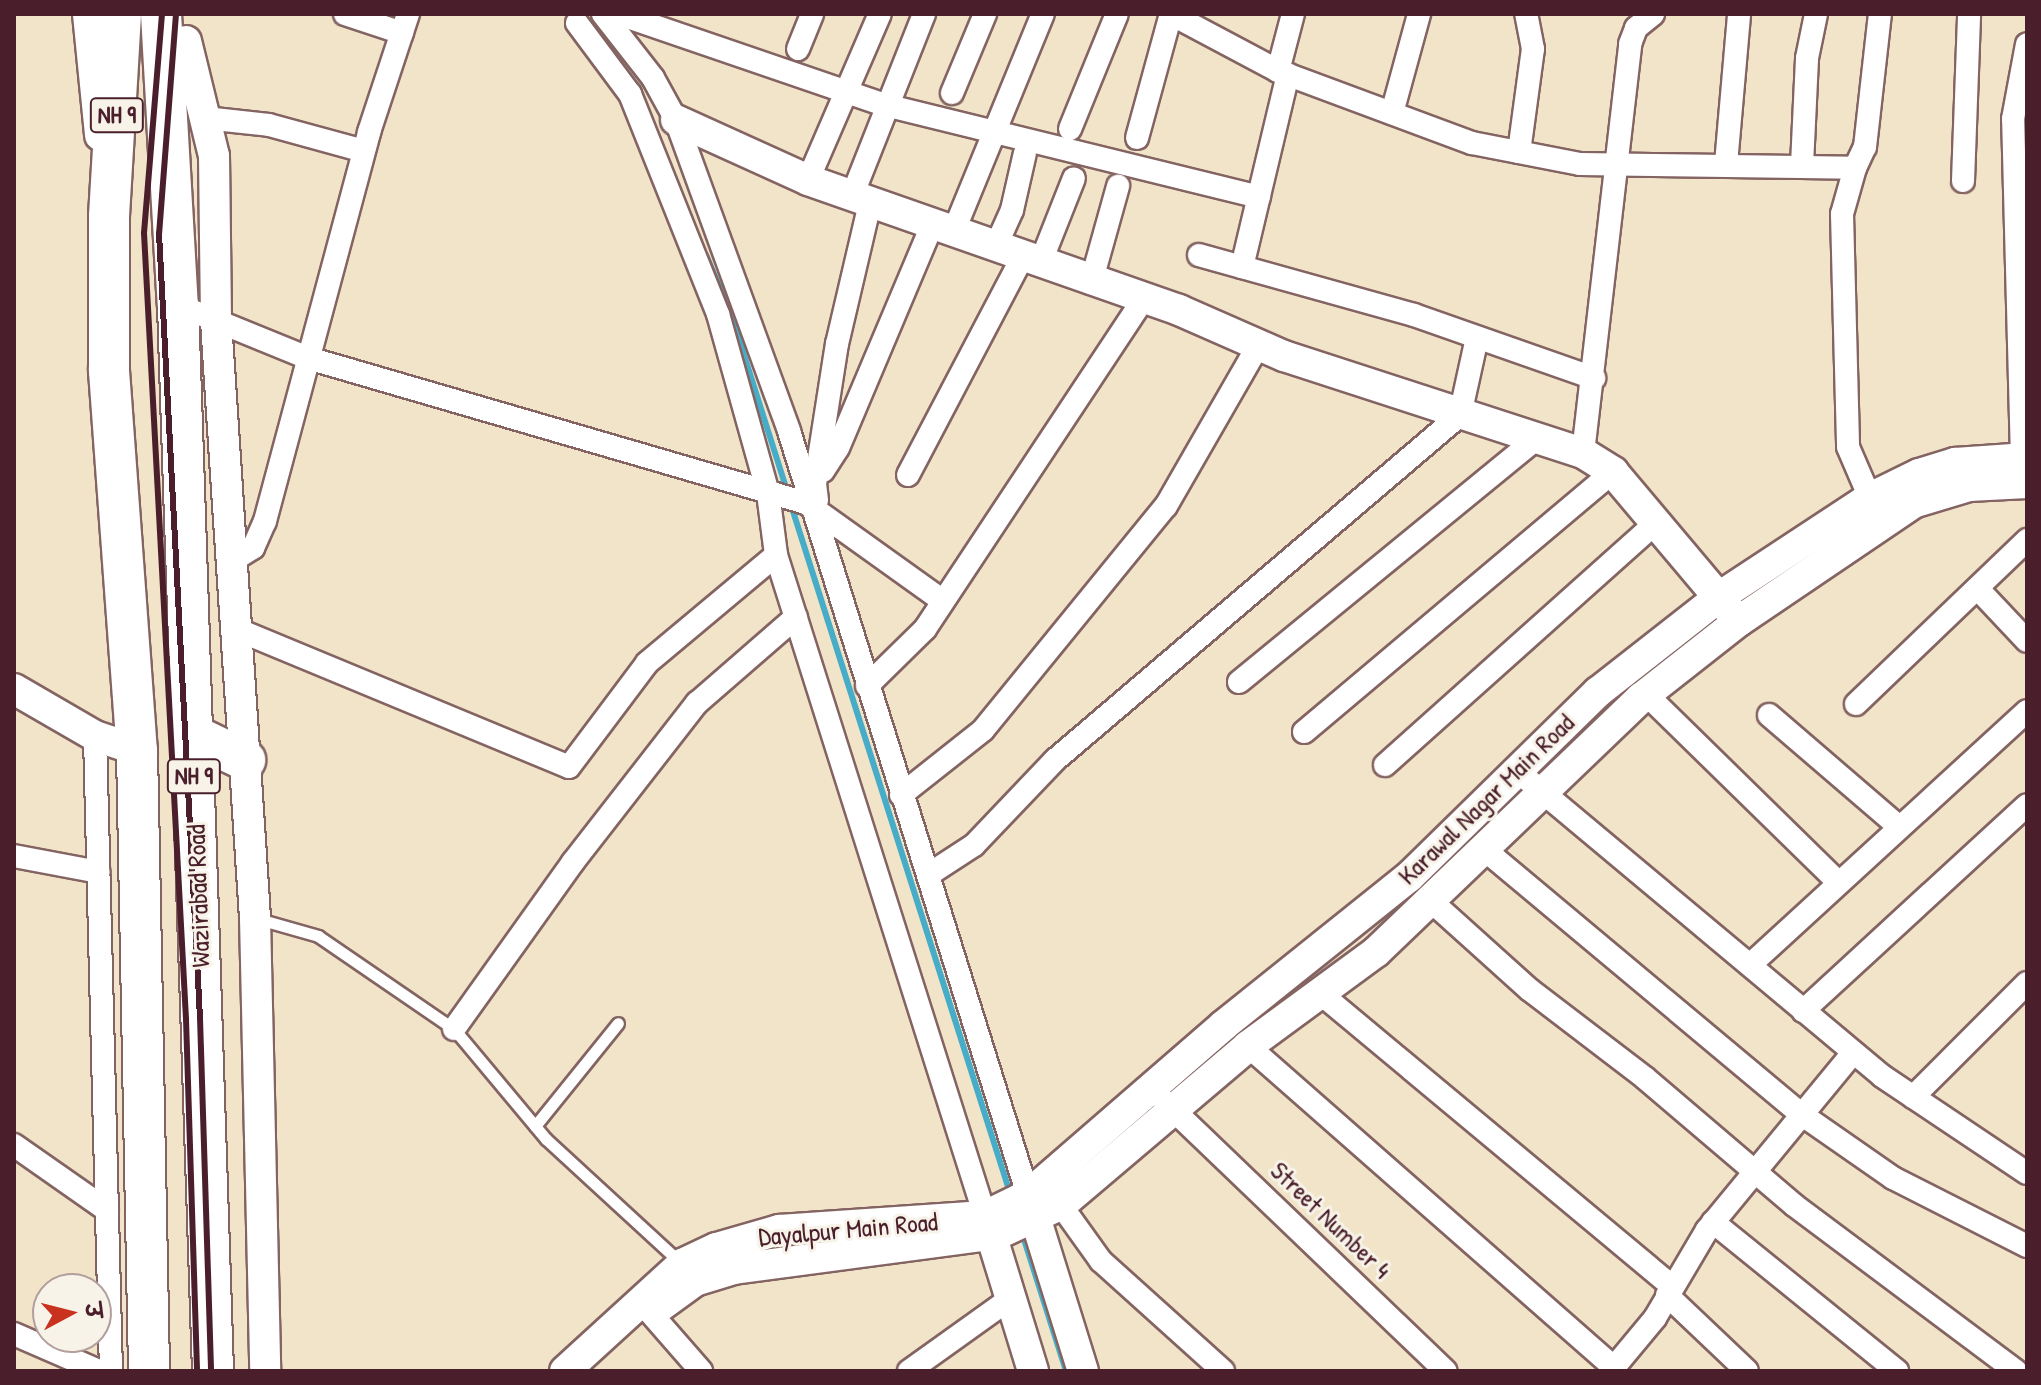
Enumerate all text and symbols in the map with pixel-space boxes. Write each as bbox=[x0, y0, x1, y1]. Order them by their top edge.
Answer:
road number: NH 9 bbox=[89, 95, 145, 135]
street label: Karawal Nagar Main Road bbox=[1391, 707, 1581, 891]
road number: NH 9 bbox=[166, 756, 222, 796]
street label: Wazirabad Road bbox=[180, 824, 216, 968]
street label: Street Number 4 bbox=[1264, 1155, 1398, 1285]
street label: Dayalpur Main Road bbox=[757, 1206, 939, 1252]
north arrow bbox=[32, 1273, 112, 1353]
text: उ bbox=[78, 1301, 110, 1319]

